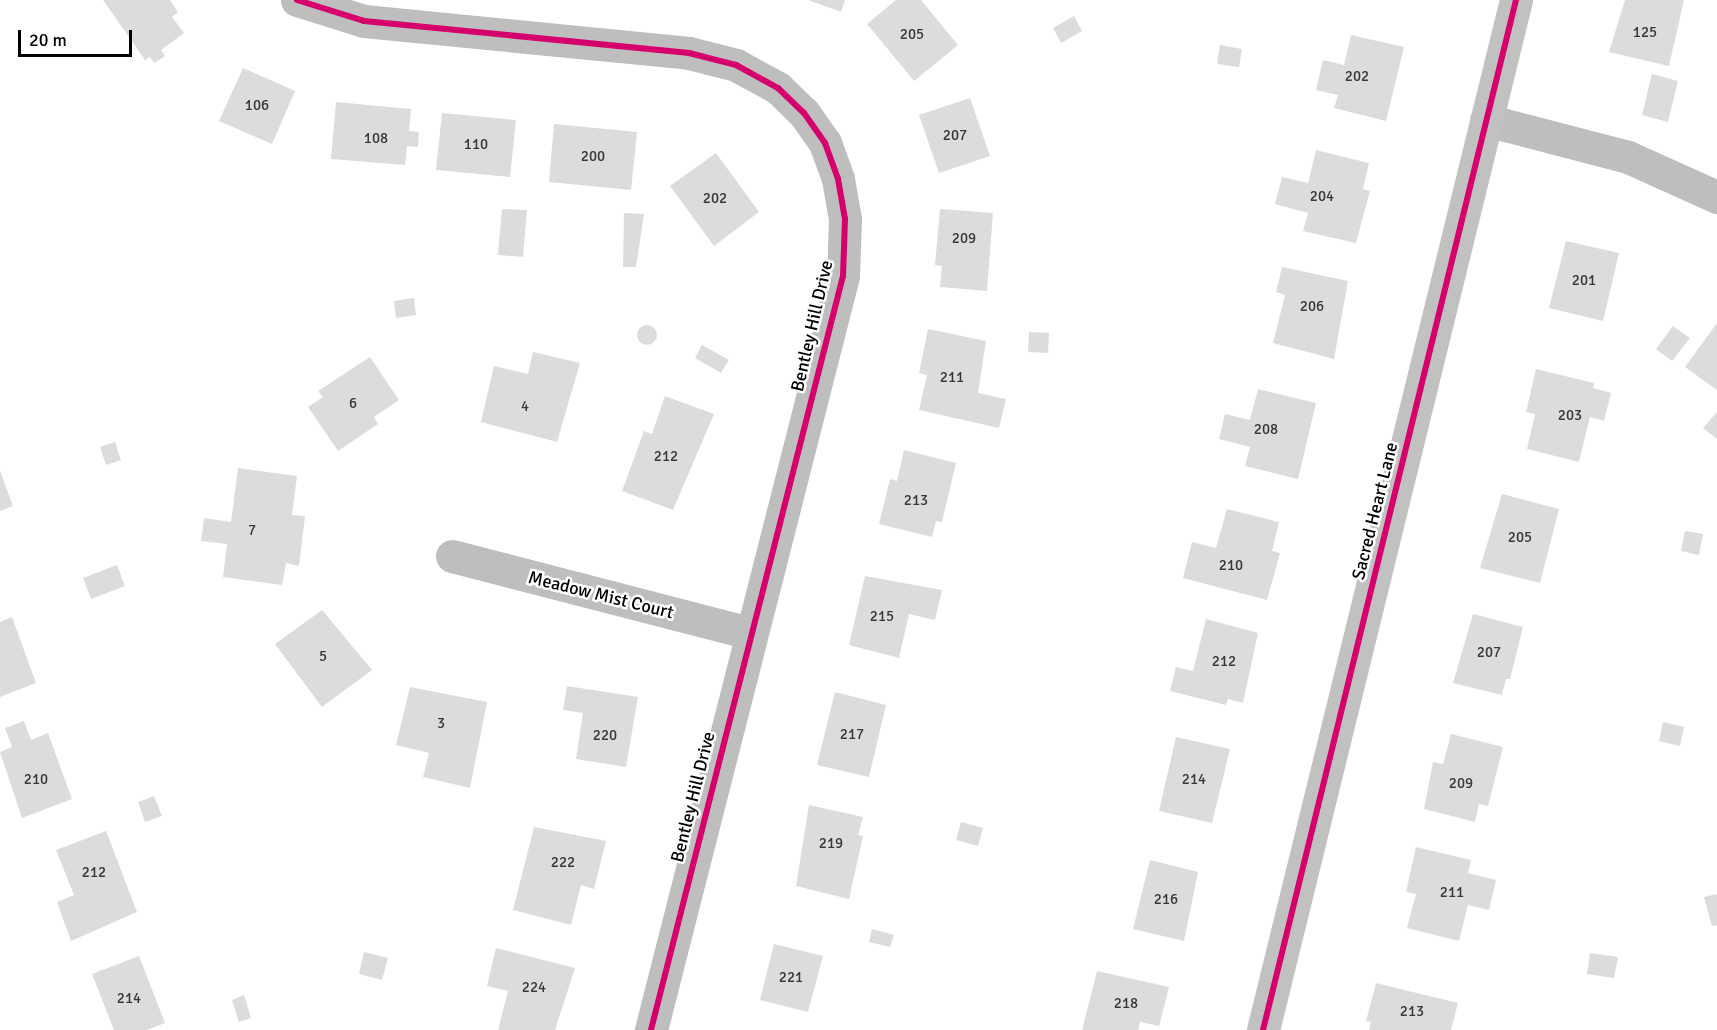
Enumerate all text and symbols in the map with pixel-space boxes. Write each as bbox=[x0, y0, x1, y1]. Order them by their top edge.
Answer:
scale bar bbox=[21, 18, 135, 56]
house number: 125 bbox=[1633, 24, 1657, 42]
house number: 205 bbox=[900, 26, 924, 44]
text: 20 m bbox=[29, 29, 67, 51]
house number: 202 bbox=[1345, 68, 1369, 86]
house number: 106 bbox=[245, 97, 269, 115]
house number: 207 bbox=[943, 127, 967, 145]
house number: 108 bbox=[364, 130, 388, 148]
house number: 110 bbox=[464, 136, 488, 154]
house number: 200 bbox=[581, 148, 605, 166]
house number: 204 bbox=[1310, 188, 1334, 206]
house number: 202 bbox=[703, 190, 727, 208]
house number: 209 bbox=[952, 230, 976, 248]
street label: Bentley Hill Drive bbox=[786, 258, 838, 394]
house number: 201 bbox=[1572, 272, 1596, 290]
house number: 206 bbox=[1300, 298, 1324, 316]
house number: 211 bbox=[940, 369, 964, 387]
house number: 6 bbox=[349, 395, 357, 413]
house number: 4 bbox=[521, 398, 529, 416]
house number: 203 bbox=[1558, 407, 1582, 425]
house number: 208 bbox=[1254, 421, 1278, 439]
street label: Sacred Heart Lane bbox=[1347, 440, 1403, 582]
house number: 212 bbox=[654, 448, 678, 466]
house number: 213 bbox=[904, 492, 928, 510]
house number: 7 bbox=[248, 522, 256, 540]
house number: 205 bbox=[1508, 529, 1532, 547]
house number: 210 bbox=[1219, 557, 1243, 575]
street label: Meadow Mist Court bbox=[526, 566, 676, 624]
house number: 215 bbox=[870, 608, 894, 626]
house number: 207 bbox=[1477, 644, 1501, 662]
house number: 5 bbox=[319, 648, 327, 666]
house number: 212 bbox=[1212, 653, 1236, 671]
house number: 3 bbox=[437, 715, 445, 733]
house number: 217 bbox=[840, 726, 864, 744]
house number: 220 bbox=[593, 727, 617, 745]
street label: Bentley Hill Drive bbox=[666, 729, 720, 865]
house number: 210 bbox=[24, 771, 48, 789]
house number: 214 bbox=[1182, 771, 1206, 789]
house number: 209 bbox=[1449, 775, 1473, 793]
house number: 219 bbox=[819, 835, 843, 853]
house number: 222 bbox=[551, 854, 575, 872]
house number: 212 bbox=[82, 864, 106, 882]
house number: 211 bbox=[1440, 884, 1464, 902]
house number: 216 bbox=[1154, 891, 1178, 909]
house number: 221 bbox=[779, 969, 803, 987]
house number: 224 bbox=[522, 979, 546, 997]
house number: 214 bbox=[117, 990, 141, 1008]
house number: 218 bbox=[1114, 995, 1138, 1013]
house number: 213 bbox=[1400, 1003, 1424, 1021]

